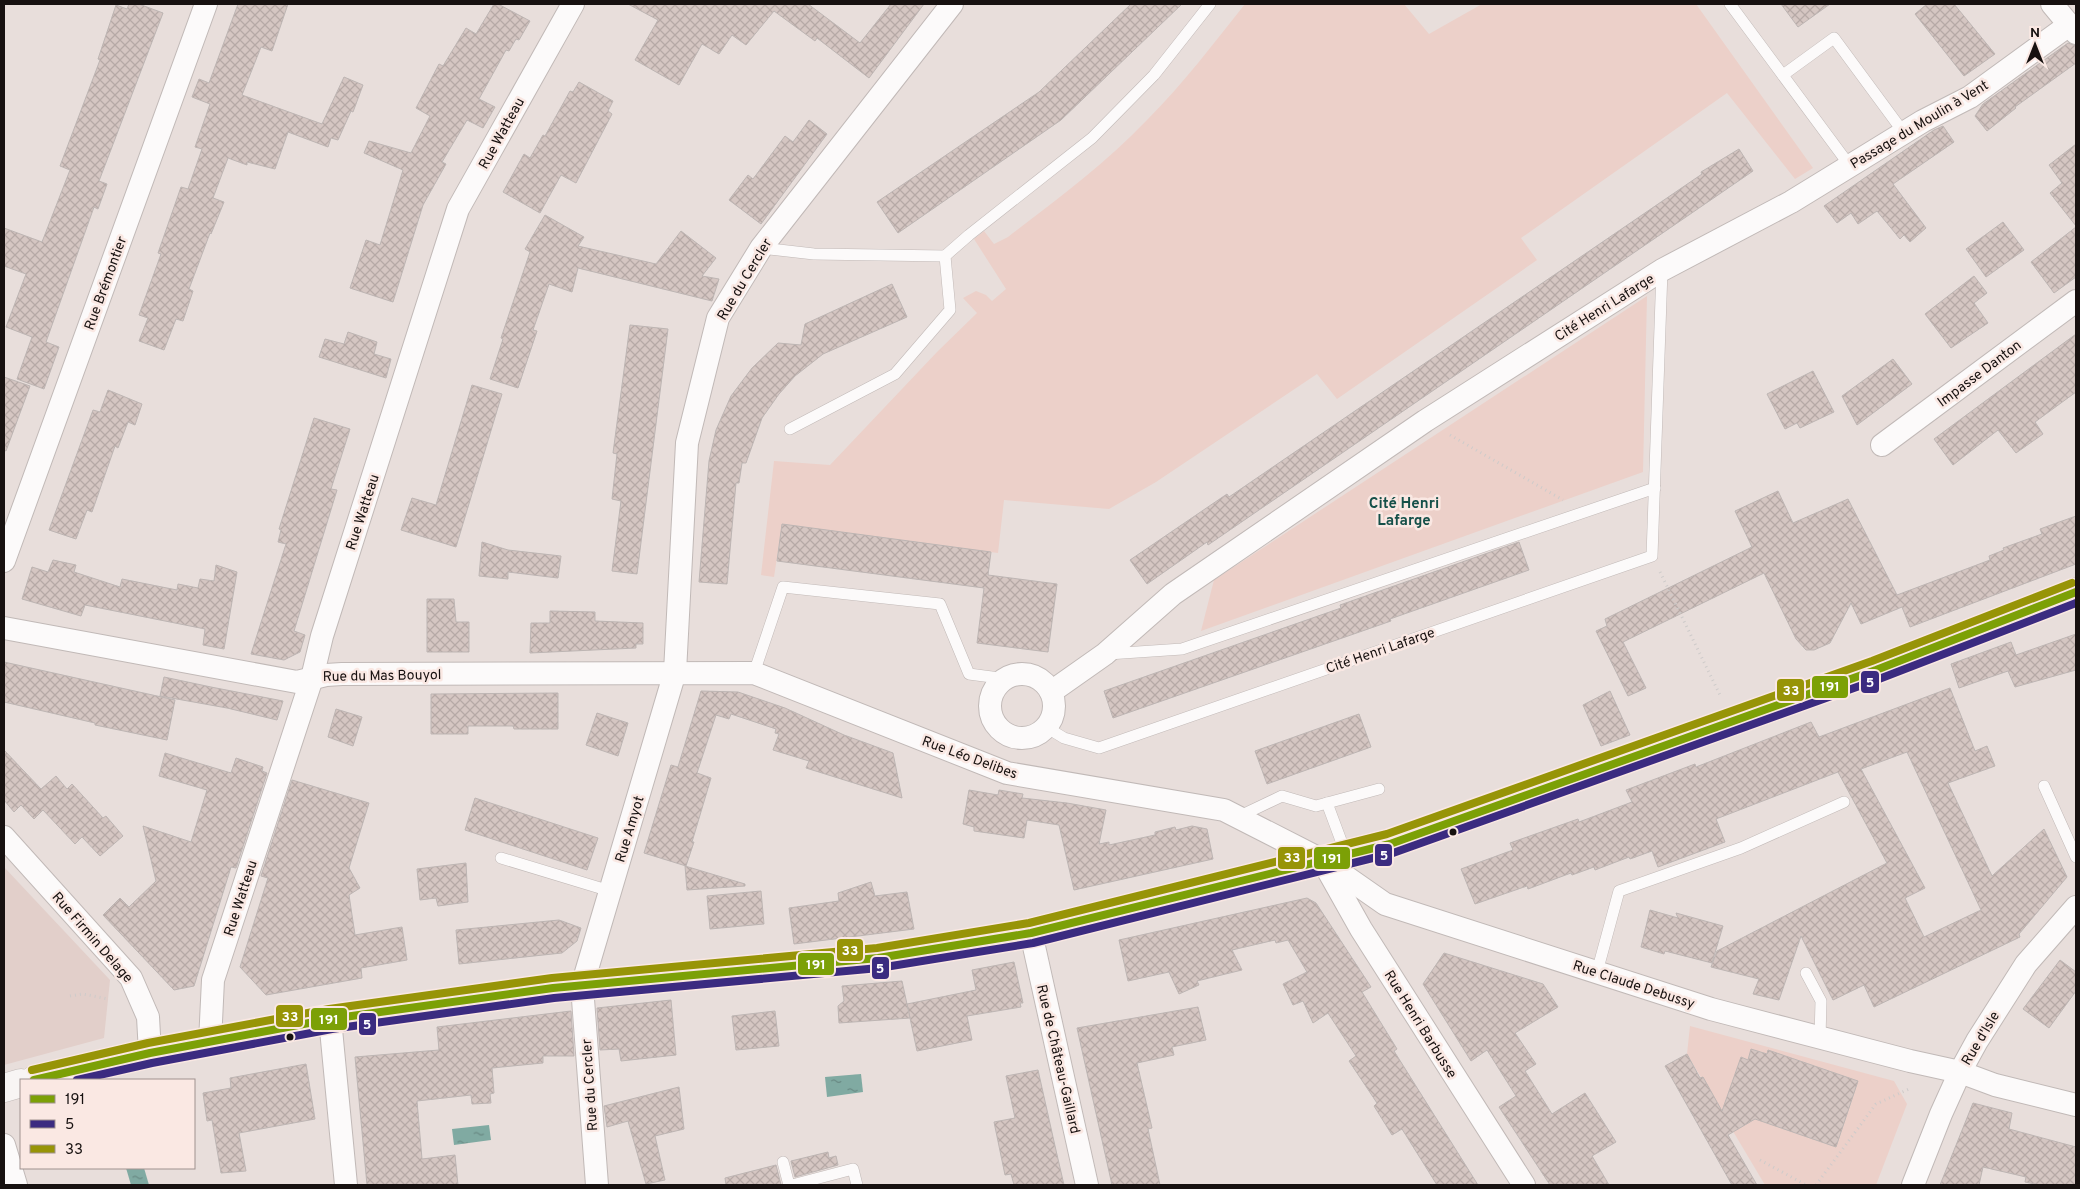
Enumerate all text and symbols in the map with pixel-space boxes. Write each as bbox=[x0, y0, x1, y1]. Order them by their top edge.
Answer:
north arrow bbox=[2010, 20, 2060, 70]
text: N bbox=[2030, 25, 2040, 42]
street label: Passage du Moulin à Vent bbox=[1848, 77, 1992, 173]
street label: Rue Watteau bbox=[476, 95, 529, 172]
street label: Rue Brémontier bbox=[82, 234, 131, 333]
street label: Rue du Cercler bbox=[714, 235, 777, 324]
street label: Cité Henri Lafarge bbox=[1552, 271, 1658, 346]
street label: Impasse Danton bbox=[1935, 337, 2025, 411]
street label: Rue Watteau bbox=[343, 472, 384, 553]
district label: Cité Henri Lafarge bbox=[1369, 495, 1439, 531]
street label: Cité Henri Lafarge bbox=[1324, 625, 1437, 678]
street label: Rue du Mas Bouyol bbox=[322, 667, 442, 686]
line badge: 5 bbox=[1860, 670, 1880, 694]
line badge: 191 bbox=[1811, 675, 1849, 699]
text: 5 bbox=[1866, 675, 1874, 692]
line badge: 33 bbox=[1776, 678, 1805, 702]
text: 191 bbox=[1820, 679, 1840, 696]
text: 33 bbox=[1783, 683, 1799, 700]
street label: Rue Léo Delibes bbox=[919, 733, 1020, 784]
street label: Rue Amyot bbox=[612, 794, 649, 865]
unlabelled marker bbox=[1448, 827, 1458, 837]
line badge: 5 bbox=[1374, 843, 1393, 867]
line badge: 33 bbox=[1277, 846, 1306, 870]
line badge: 191 bbox=[1313, 846, 1351, 870]
text: 5 bbox=[1380, 848, 1388, 865]
text: 33 bbox=[1284, 850, 1300, 867]
text: 191 bbox=[1322, 851, 1342, 868]
street label: Rue Watteau bbox=[221, 858, 262, 939]
street label: Rue Firmin Delage bbox=[48, 889, 136, 987]
line badge: 33 bbox=[836, 938, 864, 962]
text: 33 bbox=[842, 943, 858, 960]
line badge: 191 bbox=[797, 952, 835, 976]
line badge: 5 bbox=[871, 956, 890, 980]
text: 191 bbox=[806, 957, 826, 974]
street label: Rue Claude Debussy bbox=[1570, 958, 1697, 1013]
text: 5 bbox=[876, 961, 884, 978]
street label: Rue Henri Barbusse bbox=[1380, 968, 1460, 1082]
street label: Rue de Château-Gaillard bbox=[1032, 983, 1083, 1136]
line badge: 33 bbox=[275, 1004, 304, 1028]
line badge: 191 bbox=[310, 1007, 348, 1031]
text: 33 bbox=[282, 1009, 298, 1026]
street label: Rue d'Isle bbox=[1959, 1009, 2004, 1069]
text: 191 bbox=[319, 1012, 339, 1029]
line badge: 5 bbox=[358, 1012, 377, 1036]
text: 5 bbox=[363, 1017, 371, 1034]
unlabelled marker bbox=[285, 1032, 295, 1042]
street label: Rue du Cercler bbox=[579, 1038, 602, 1132]
legend bbox=[20, 1079, 195, 1169]
text: 191 bbox=[65, 1091, 85, 1110]
text: 5 bbox=[65, 1116, 74, 1135]
text: 33 bbox=[65, 1141, 83, 1160]

